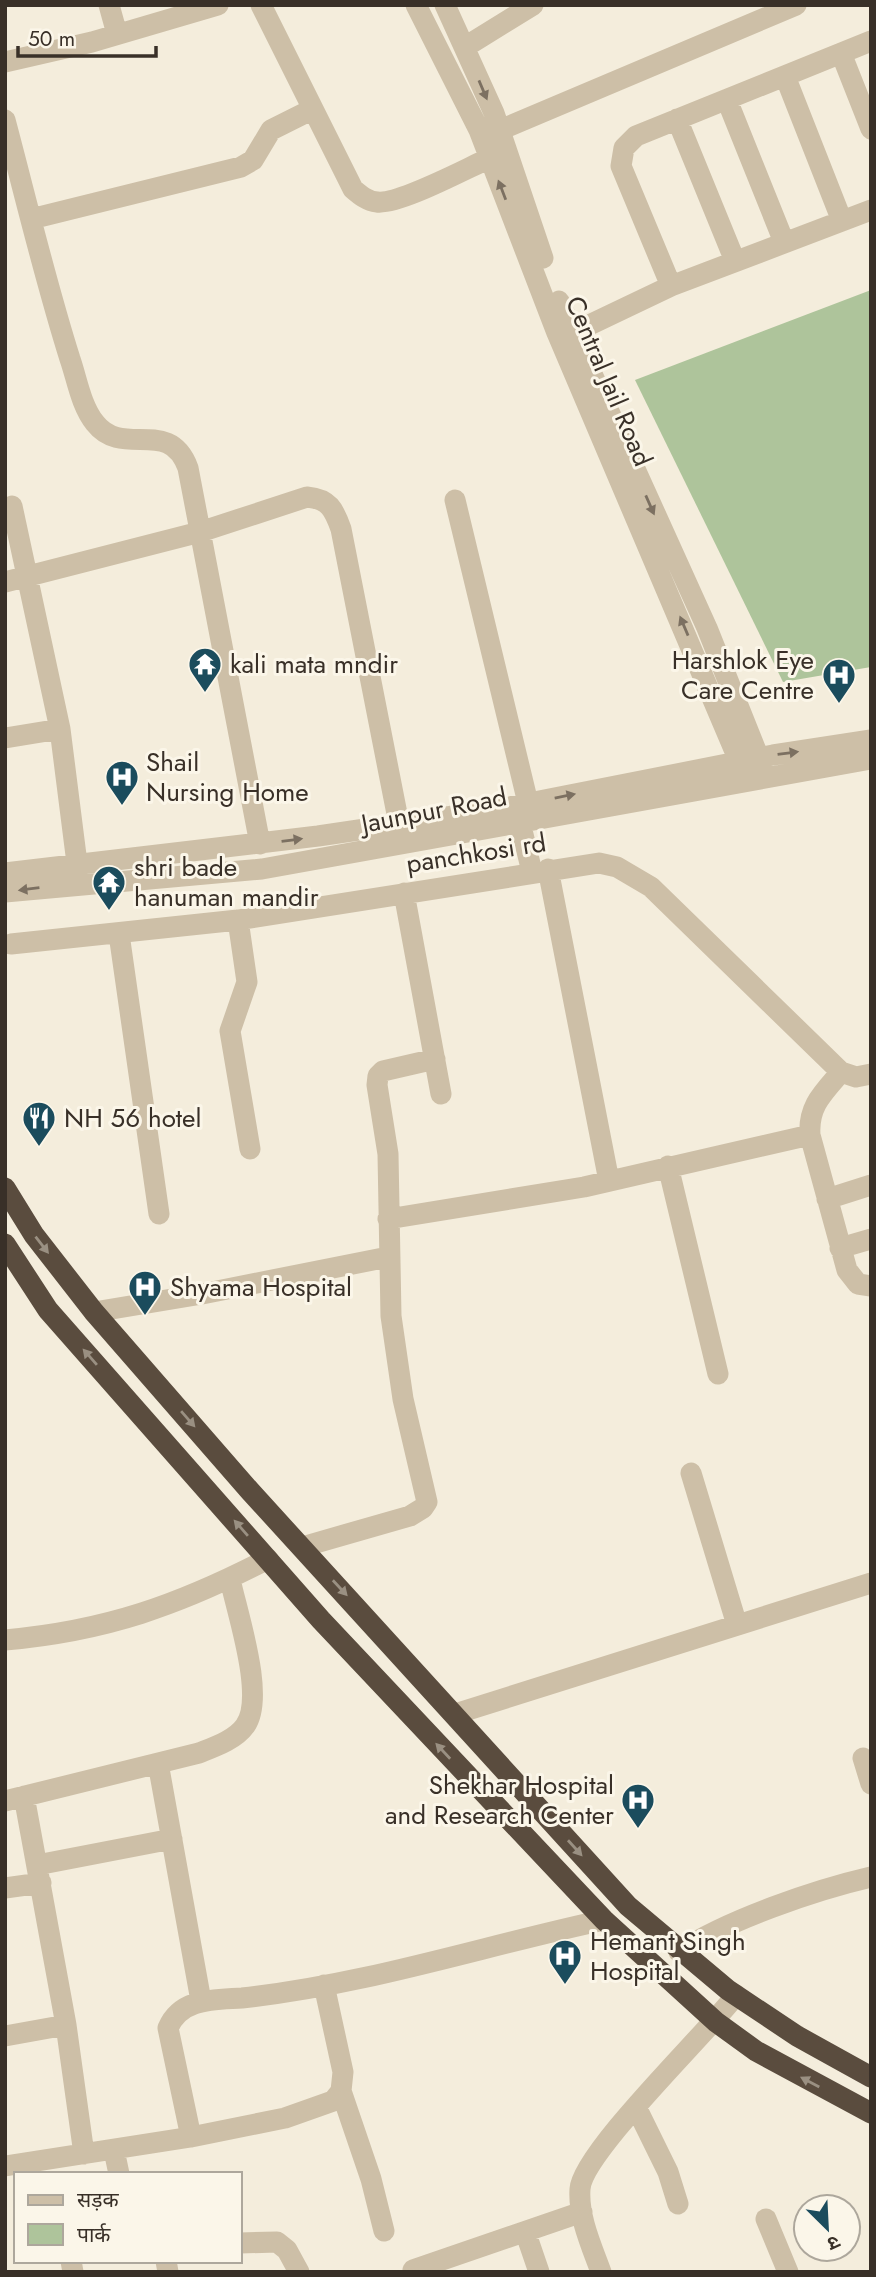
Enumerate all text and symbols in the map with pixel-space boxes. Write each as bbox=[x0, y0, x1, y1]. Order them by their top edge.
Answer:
scale bar bbox=[18, 14, 156, 58]
text: 50 m bbox=[28, 24, 75, 54]
one-way arrow bbox=[478, 79, 489, 100]
one-way arrow bbox=[497, 179, 508, 200]
street label: Central Jail Road bbox=[556, 290, 662, 472]
one-way arrow bbox=[644, 495, 656, 515]
one-way arrow bbox=[678, 616, 690, 636]
place label: Harshlok Eye Care Centre bbox=[672, 641, 814, 709]
temple icon: kali mata mndir bbox=[186, 645, 224, 694]
place label: kali mata mndir bbox=[230, 645, 398, 683]
hospital icon: Harshlok Eye Care Centre bbox=[820, 656, 858, 705]
place label: Shail Nursing Home bbox=[146, 743, 309, 811]
one-way arrow bbox=[777, 747, 799, 758]
hospital icon: Shail Nursing Home bbox=[103, 758, 141, 807]
street label: Jaunpur Road bbox=[355, 777, 510, 843]
one-way arrow bbox=[554, 791, 576, 802]
street label: panchkosi rd bbox=[403, 823, 549, 883]
one-way arrow bbox=[281, 834, 303, 845]
place label: shri bade hanuman mandir bbox=[134, 848, 319, 916]
temple icon: shri bade hanuman mandir bbox=[90, 863, 128, 912]
one-way arrow bbox=[18, 884, 40, 895]
restaurant icon: NH 56 hotel bbox=[20, 1099, 58, 1148]
place label: NH 56 hotel bbox=[64, 1099, 201, 1137]
one-way arrow bbox=[34, 1236, 49, 1254]
hospital icon: Shyama Hospital bbox=[126, 1268, 164, 1317]
place label: Shyama Hospital bbox=[170, 1268, 352, 1306]
one-way arrow bbox=[83, 1349, 98, 1366]
one-way arrow bbox=[180, 1411, 195, 1428]
one-way arrow bbox=[233, 1520, 249, 1537]
one-way arrow bbox=[332, 1580, 347, 1597]
one-way arrow bbox=[436, 1743, 452, 1760]
place label: Shekhar Hospital and Research Center bbox=[385, 1766, 614, 1834]
hospital icon: Shekhar Hospital and Research Center bbox=[619, 1781, 657, 1830]
one-way arrow bbox=[567, 1839, 583, 1857]
place label: Hemant Singh Hospital bbox=[590, 1922, 746, 1990]
hospital icon: Hemant Singh Hospital bbox=[546, 1937, 584, 1986]
one-way arrow bbox=[800, 2076, 820, 2088]
legend bbox=[14, 2172, 242, 2263]
text: सड़क bbox=[77, 2185, 119, 2215]
north arrow bbox=[792, 2193, 862, 2263]
text: पार्क bbox=[77, 2220, 111, 2250]
text: उ bbox=[822, 2228, 844, 2258]

